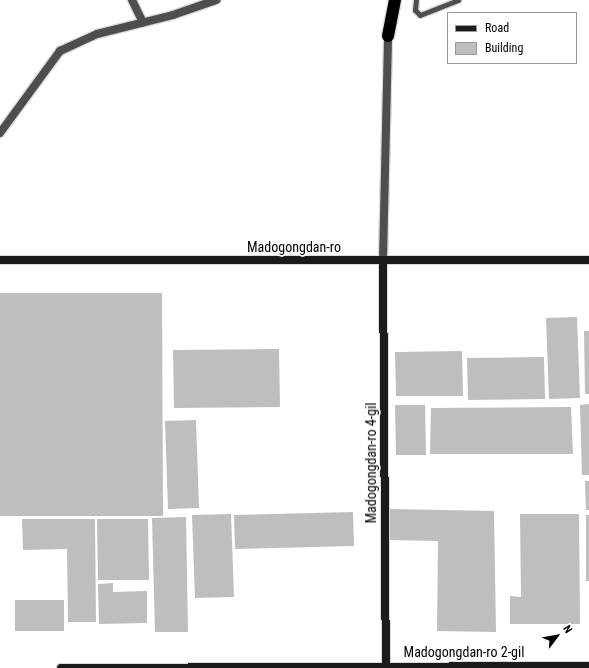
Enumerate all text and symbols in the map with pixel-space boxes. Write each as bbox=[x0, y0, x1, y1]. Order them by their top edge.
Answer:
legend bbox=[447, 12, 577, 64]
text: Road bbox=[485, 21, 509, 35]
text: Building bbox=[485, 41, 523, 55]
street label: Madogongdan-ro bbox=[247, 239, 341, 255]
street label: Madogongdan-ro 4-gil bbox=[363, 403, 379, 523]
north arrow bbox=[537, 616, 577, 656]
text: N bbox=[560, 623, 575, 636]
street label: Madogongdan-ro 2-gil bbox=[404, 644, 524, 660]

